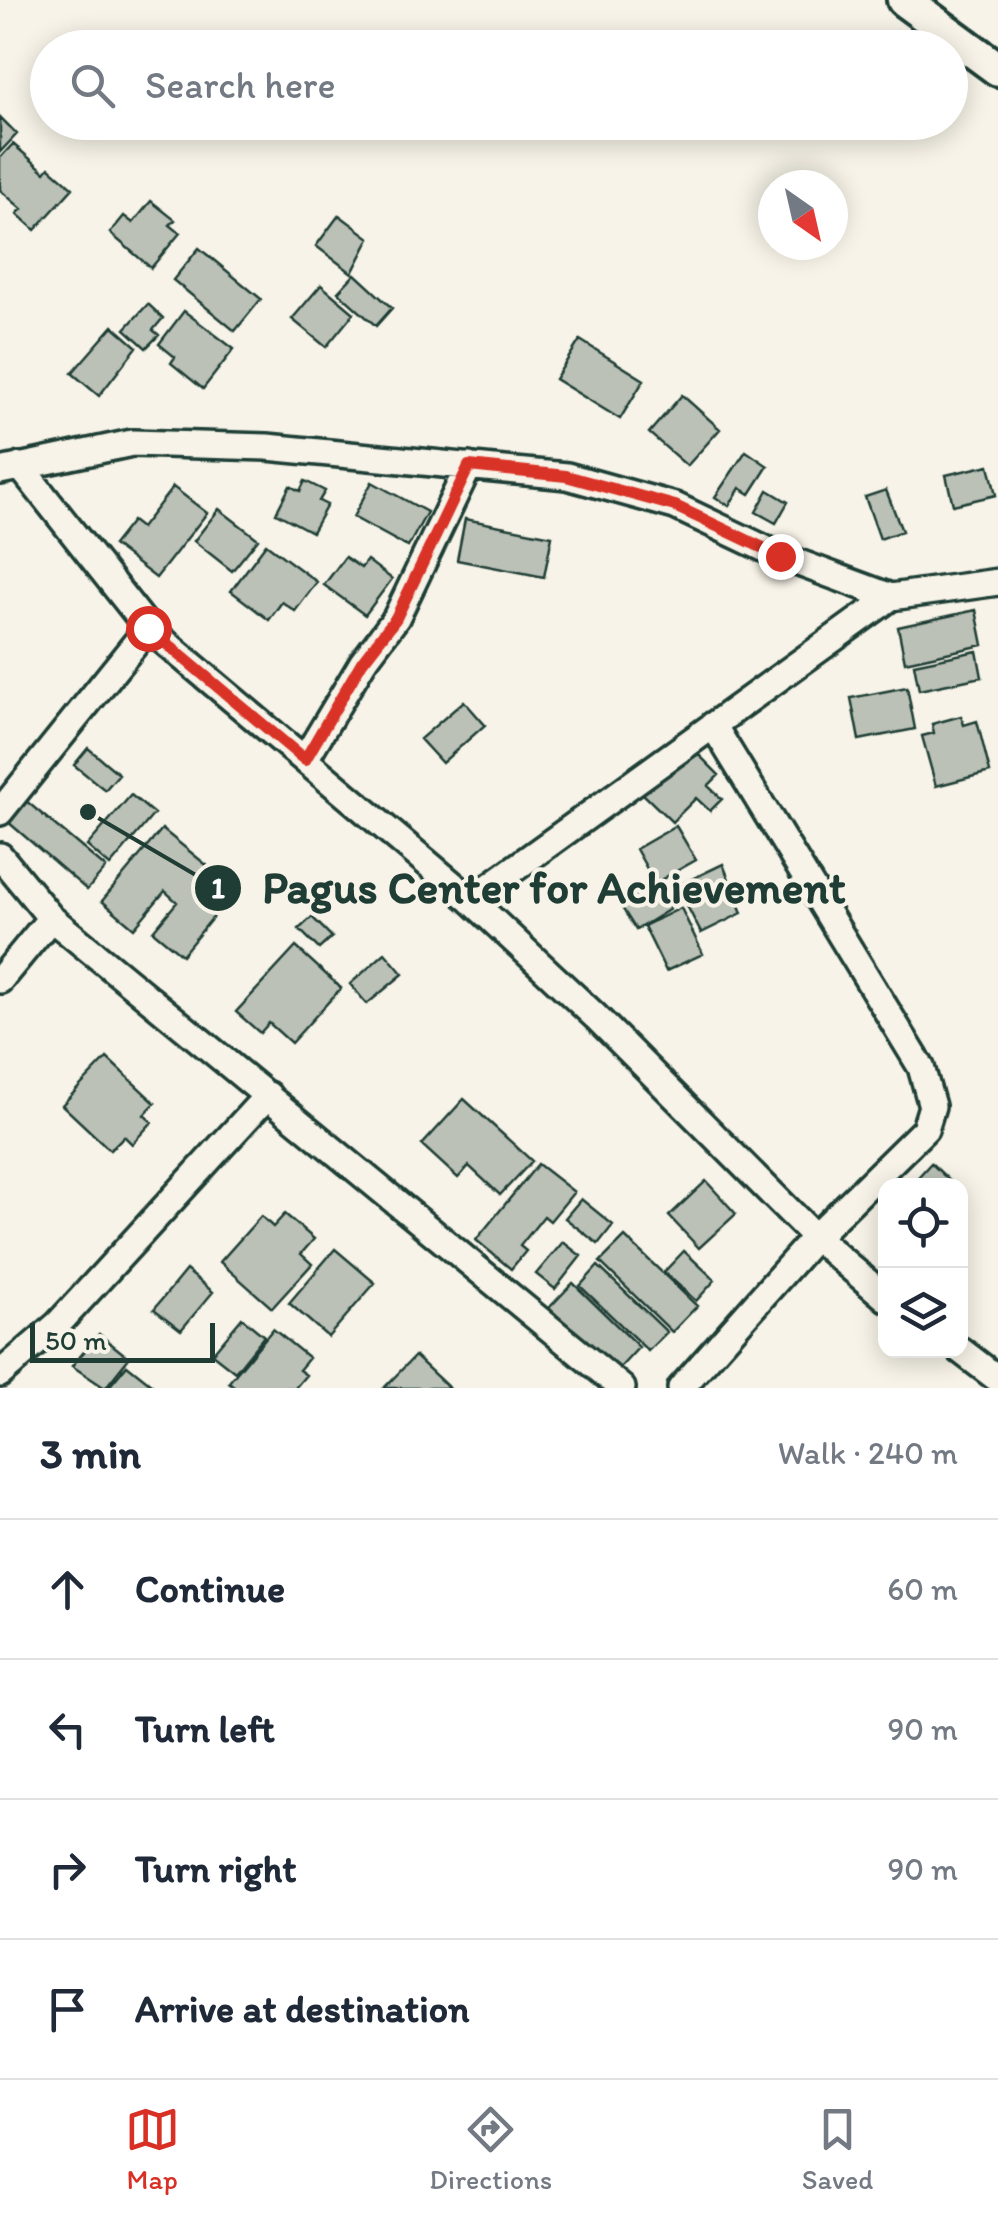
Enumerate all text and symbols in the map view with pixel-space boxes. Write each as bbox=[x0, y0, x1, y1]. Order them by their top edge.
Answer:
search box bbox=[30, 30, 968, 140]
icon: search bbox=[65, 58, 120, 113]
text: Search here bbox=[145, 62, 336, 108]
north arrow bbox=[758, 170, 848, 260]
route end bbox=[758, 534, 804, 580]
route start bbox=[126, 606, 172, 652]
callout: Pagus Center for Achievement bbox=[193, 850, 865, 925]
text: Pagus Center for Achievement bbox=[262, 860, 846, 914]
text: 1 bbox=[211, 869, 225, 906]
map controls bbox=[878, 1178, 968, 1358]
button: locate bbox=[878, 1178, 968, 1268]
button: layers bbox=[878, 1268, 968, 1358]
scale bar bbox=[30, 1318, 215, 1362]
text: 50 m bbox=[45, 1323, 107, 1357]
text: 3 min bbox=[40, 1428, 141, 1479]
text: Walk · 240 m bbox=[778, 1434, 958, 1472]
icon: ahead bbox=[40, 1562, 95, 1617]
text: Continue bbox=[135, 1566, 285, 1612]
text: 60 m bbox=[887, 1570, 958, 1608]
icon: left bbox=[40, 1702, 95, 1757]
text: Turn left bbox=[135, 1706, 275, 1752]
text: 90 m bbox=[887, 1710, 958, 1748]
icon: right bbox=[40, 1842, 95, 1897]
text: Turn right bbox=[135, 1846, 297, 1892]
text: 90 m bbox=[887, 1850, 958, 1888]
icon: arrive bbox=[40, 1982, 95, 2037]
text: Arrive at destination bbox=[135, 1986, 470, 2032]
tab: Map bbox=[125, 2102, 180, 2196]
tab: Directions bbox=[429, 2102, 552, 2196]
tab: Saved bbox=[802, 2102, 873, 2196]

